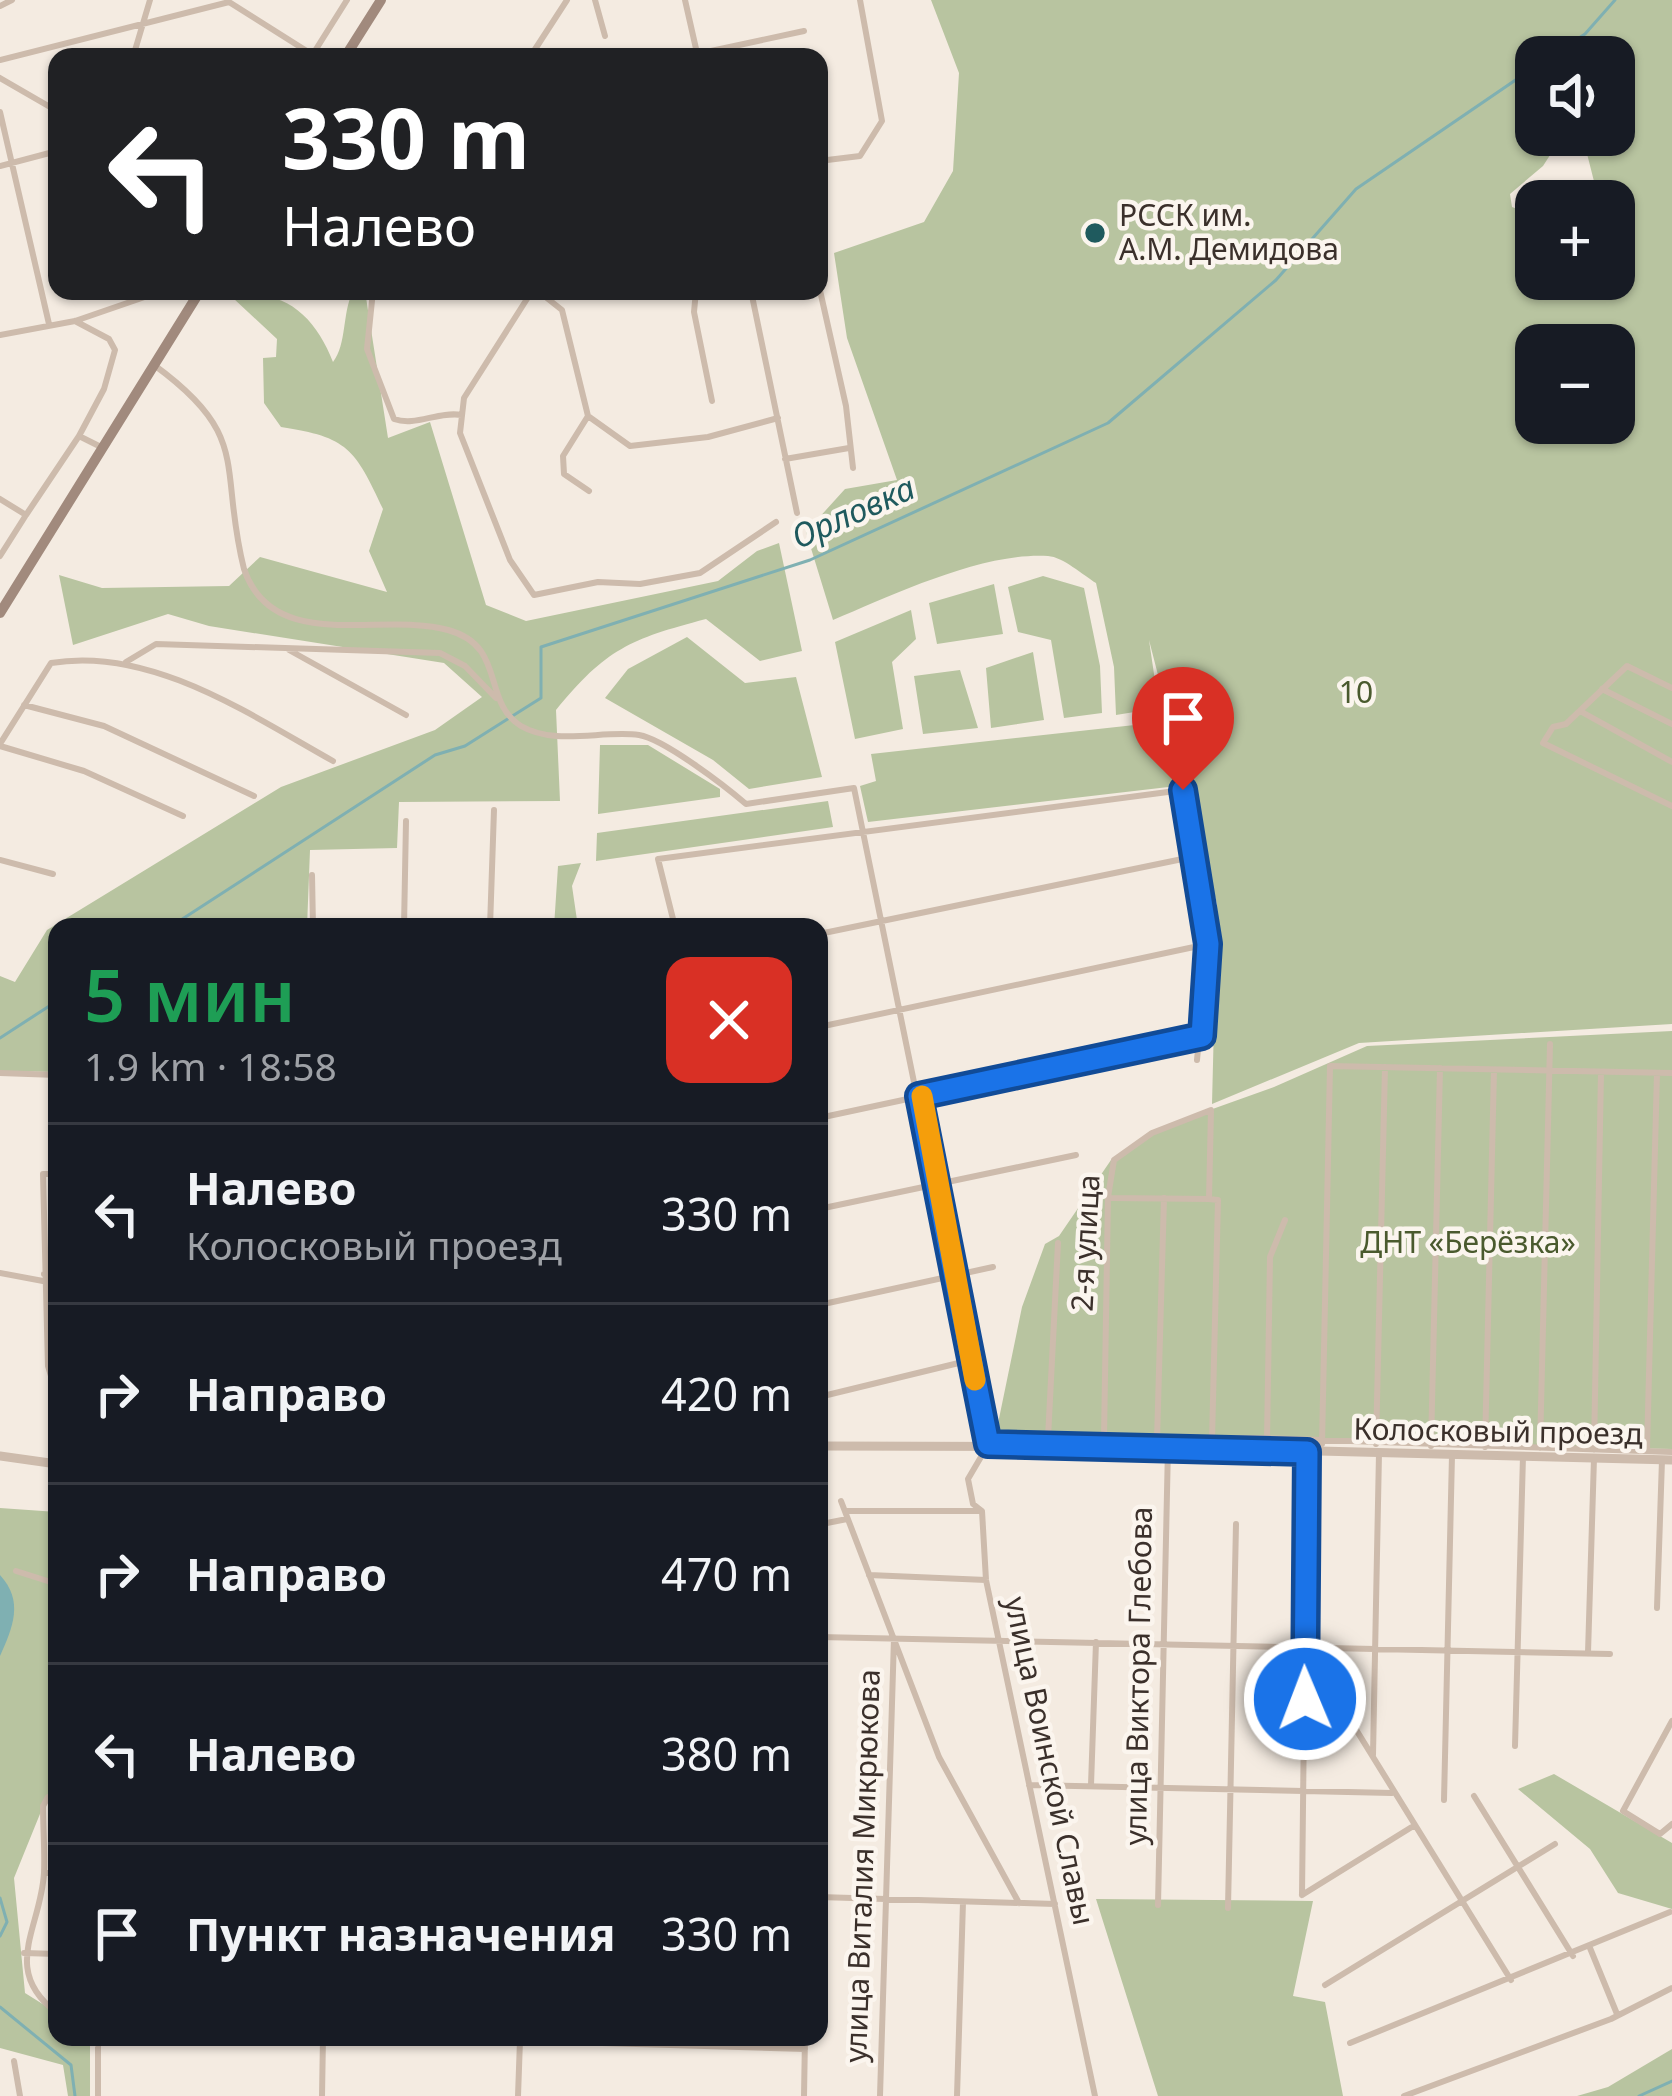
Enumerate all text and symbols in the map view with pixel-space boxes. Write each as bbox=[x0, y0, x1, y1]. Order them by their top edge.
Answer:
map controls bbox=[1515, 36, 1635, 444]
button: sound bbox=[1515, 36, 1635, 156]
text: 330 m bbox=[282, 79, 530, 194]
icon: left bbox=[84, 96, 240, 252]
button: + bbox=[1515, 180, 1635, 300]
text: Налево bbox=[282, 188, 476, 262]
place label: РССК им. А.М. Демидова bbox=[1119, 194, 1339, 269]
marker: РССК им. А.М. Демидова bbox=[1082, 220, 1108, 246]
button: − bbox=[1515, 324, 1635, 444]
water label: Орловка bbox=[784, 464, 922, 559]
pin bbox=[1132, 667, 1234, 790]
park label: 10 bbox=[1339, 671, 1373, 712]
icon: arrive bbox=[1150, 685, 1216, 751]
text: 5 мин bbox=[84, 945, 295, 1043]
button: close bbox=[666, 957, 792, 1083]
text: 1.9 km · 18:58 bbox=[84, 1039, 337, 1092]
text: Налево bbox=[186, 1157, 357, 1218]
street label: 2-я улица bbox=[1060, 1173, 1109, 1312]
icon: left bbox=[84, 1181, 150, 1247]
text: 330 m bbox=[661, 1183, 792, 1244]
text: Колосковый проезд bbox=[186, 1218, 562, 1271]
park label: ДНТ «Берёзка» bbox=[1360, 1221, 1576, 1262]
icon: right bbox=[84, 1361, 150, 1427]
text: Направо bbox=[186, 1363, 387, 1424]
text: 420 m bbox=[661, 1363, 792, 1424]
street label: Колосковый проезд bbox=[1353, 1407, 1643, 1454]
street label: улица Виктора Глебова bbox=[1114, 1506, 1161, 1846]
icon: right bbox=[84, 1541, 150, 1607]
text: Направо bbox=[186, 1543, 387, 1604]
text: 470 m bbox=[661, 1543, 792, 1604]
street label: улица Воинской Славы bbox=[996, 1593, 1105, 1929]
position arrow bbox=[1242, 1636, 1368, 1762]
street label: улица Виталия Микрюкова bbox=[834, 1669, 889, 2063]
icon: left bbox=[84, 1721, 150, 1787]
text: Налево bbox=[186, 1723, 357, 1784]
text: 380 m bbox=[661, 1723, 792, 1784]
icon: arrive bbox=[84, 1901, 150, 1967]
text: Пункт назначения bbox=[186, 1903, 616, 1964]
text: 330 m bbox=[661, 1903, 792, 1964]

